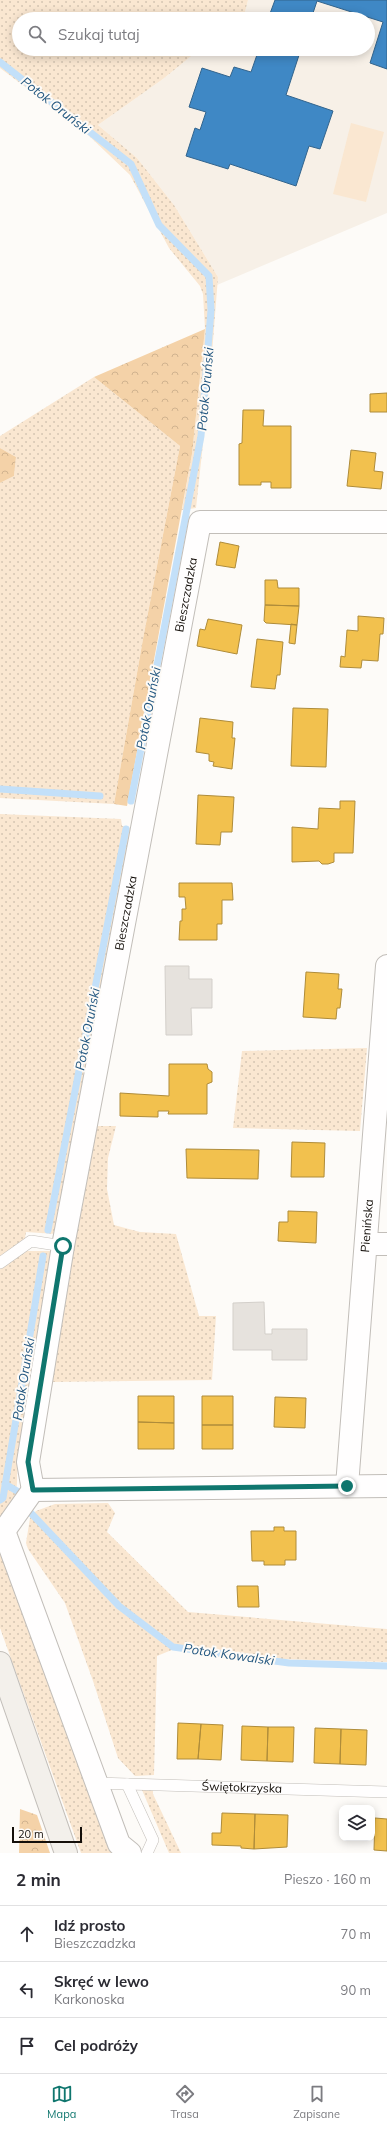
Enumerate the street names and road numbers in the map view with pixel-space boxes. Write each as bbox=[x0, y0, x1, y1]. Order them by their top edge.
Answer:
street label: Bieszczadzka bbox=[171, 556, 200, 633]
street label: Bieszczadzka bbox=[111, 875, 140, 952]
street label: Pienińska bbox=[357, 1199, 376, 1253]
street label: Świętokrzyska bbox=[201, 1778, 282, 1796]

